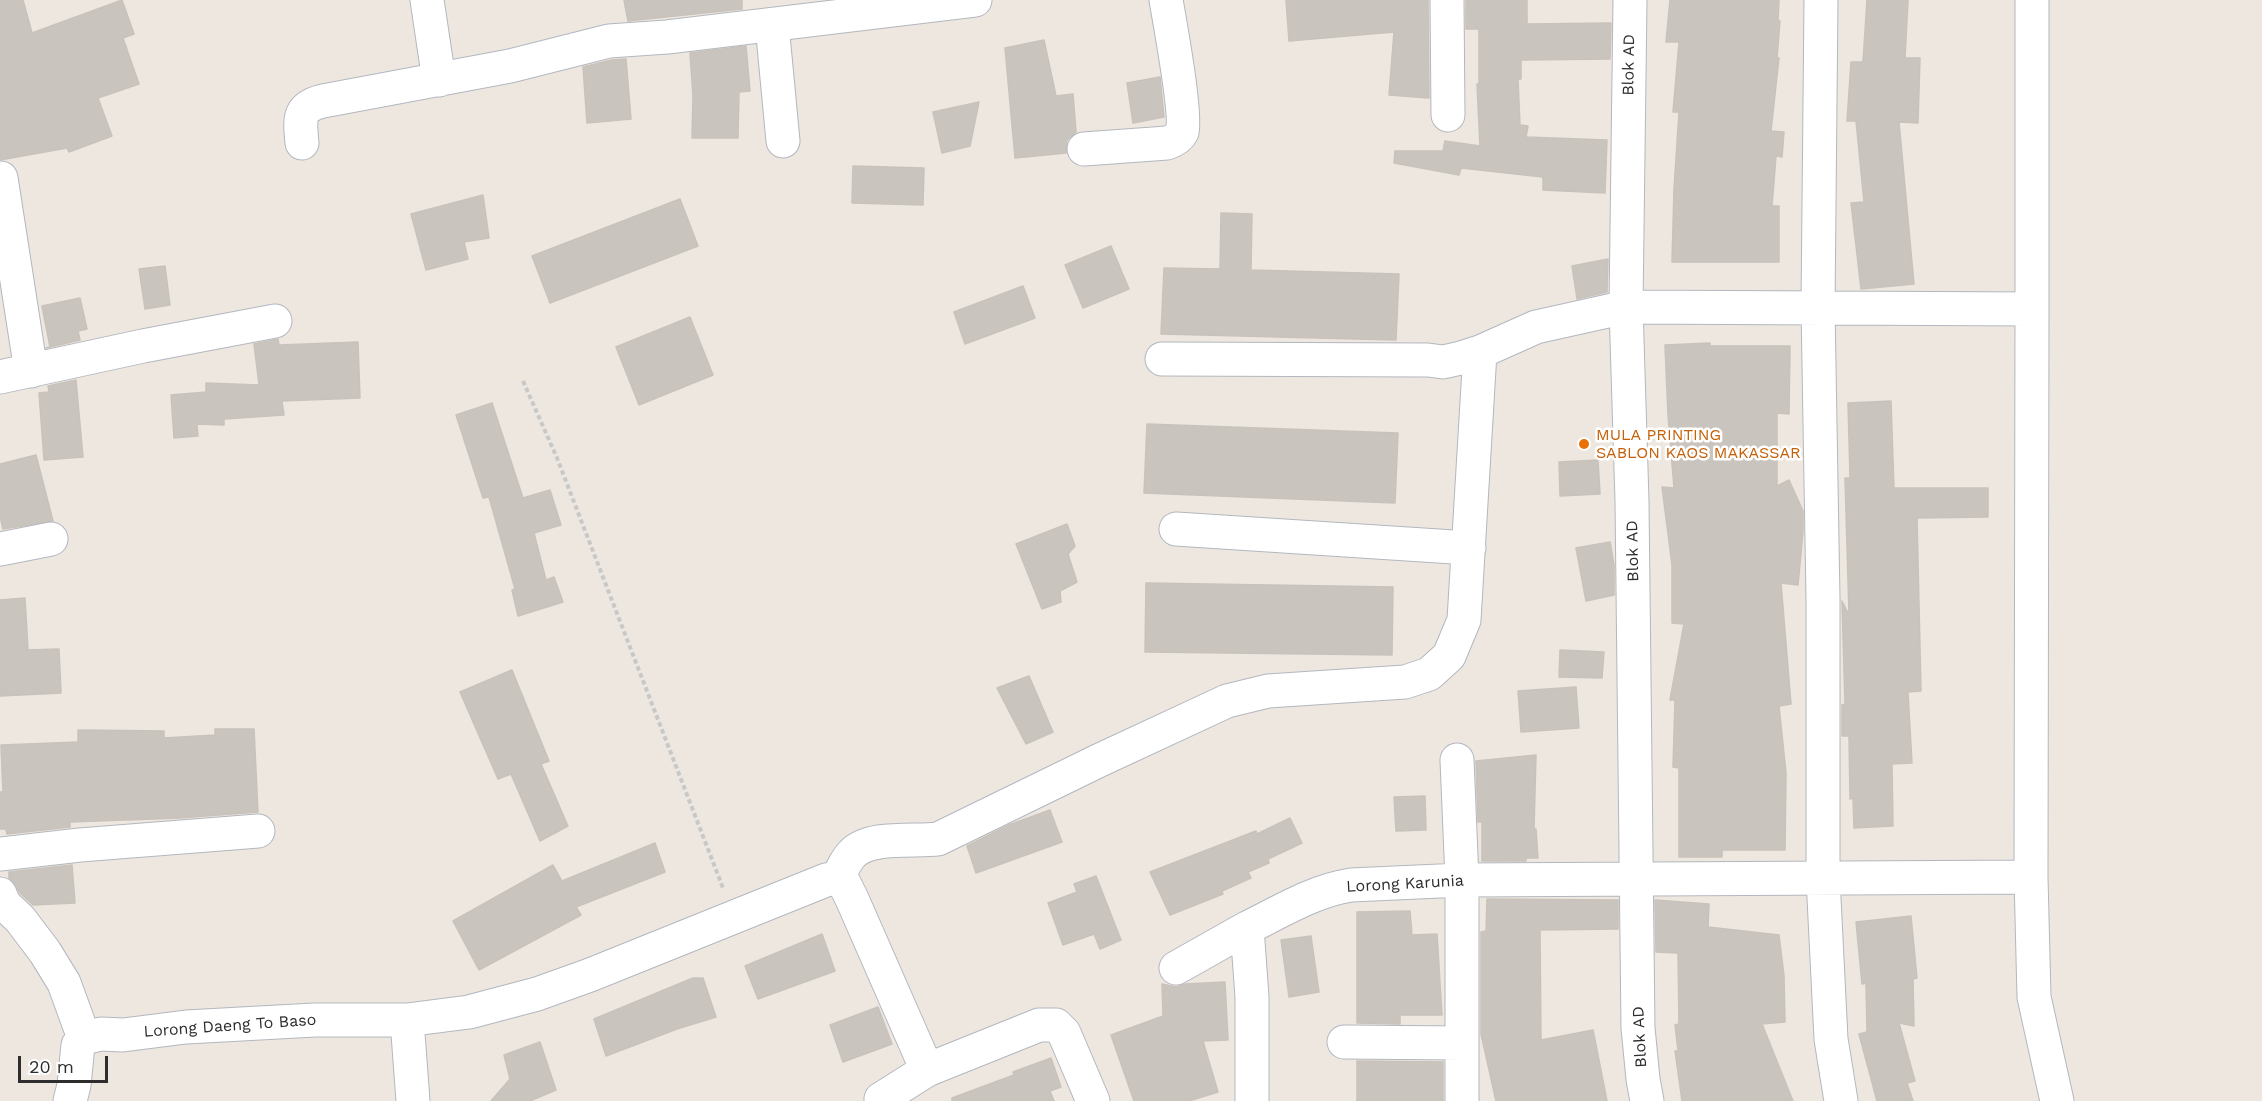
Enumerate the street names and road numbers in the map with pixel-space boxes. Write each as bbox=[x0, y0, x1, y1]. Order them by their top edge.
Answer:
street label: Blok AD bbox=[1619, 34, 1639, 96]
street label: Blok AD bbox=[1623, 520, 1643, 582]
street label: Lorong Karunia bbox=[1346, 871, 1464, 897]
street label: Blok AD bbox=[1629, 1006, 1651, 1068]
street label: Lorong Daeng To Baso bbox=[143, 1010, 317, 1042]

